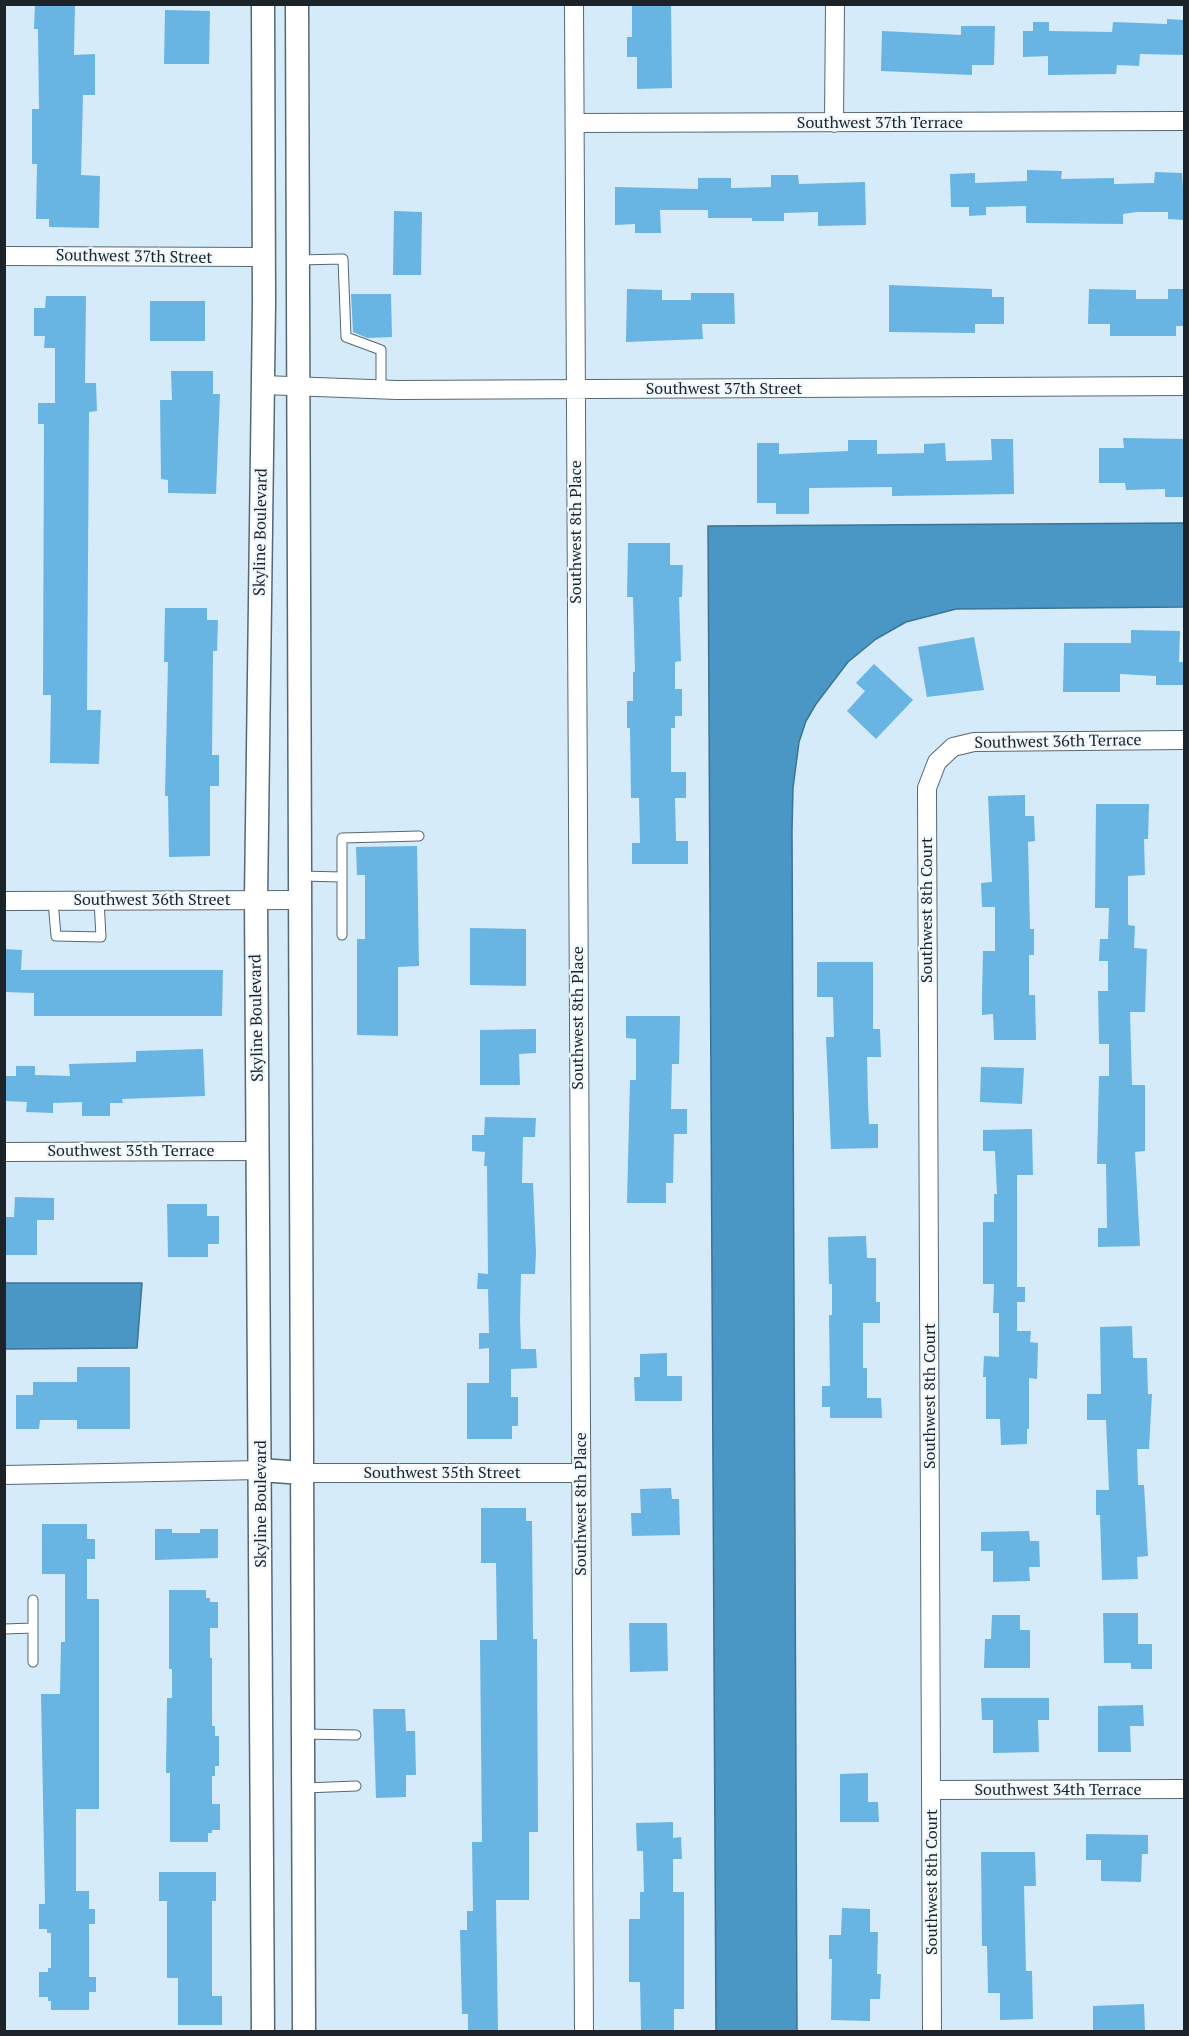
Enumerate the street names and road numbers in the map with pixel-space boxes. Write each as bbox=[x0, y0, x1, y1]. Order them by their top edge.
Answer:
street label: Southwest 37th Terrace bbox=[797, 113, 963, 133]
street label: Southwest 37th Street bbox=[56, 246, 212, 268]
street label: Southwest 37th Street bbox=[646, 379, 802, 399]
street label: Southwest 8th Place bbox=[566, 460, 586, 604]
street label: Skyline Boulevard bbox=[250, 468, 272, 596]
street label: Southwest 36th Terrace bbox=[974, 731, 1142, 753]
street label: Southwest 8th Court bbox=[917, 837, 937, 983]
street label: Southwest 36th Street bbox=[73, 890, 231, 910]
street label: Southwest 8th Place bbox=[568, 946, 588, 1090]
street label: Skyline Boulevard bbox=[246, 954, 268, 1082]
street label: Southwest 35th Terrace bbox=[48, 1141, 214, 1161]
street label: Southwest 8th Court bbox=[920, 1323, 940, 1469]
street label: Southwest 8th Place bbox=[571, 1432, 591, 1576]
street label: Skyline Boulevard bbox=[251, 1440, 271, 1568]
street label: Southwest 35th Street bbox=[363, 1463, 521, 1483]
street label: Southwest 34th Terrace bbox=[975, 1780, 1141, 1800]
street label: Southwest 8th Court bbox=[922, 1809, 942, 1955]

